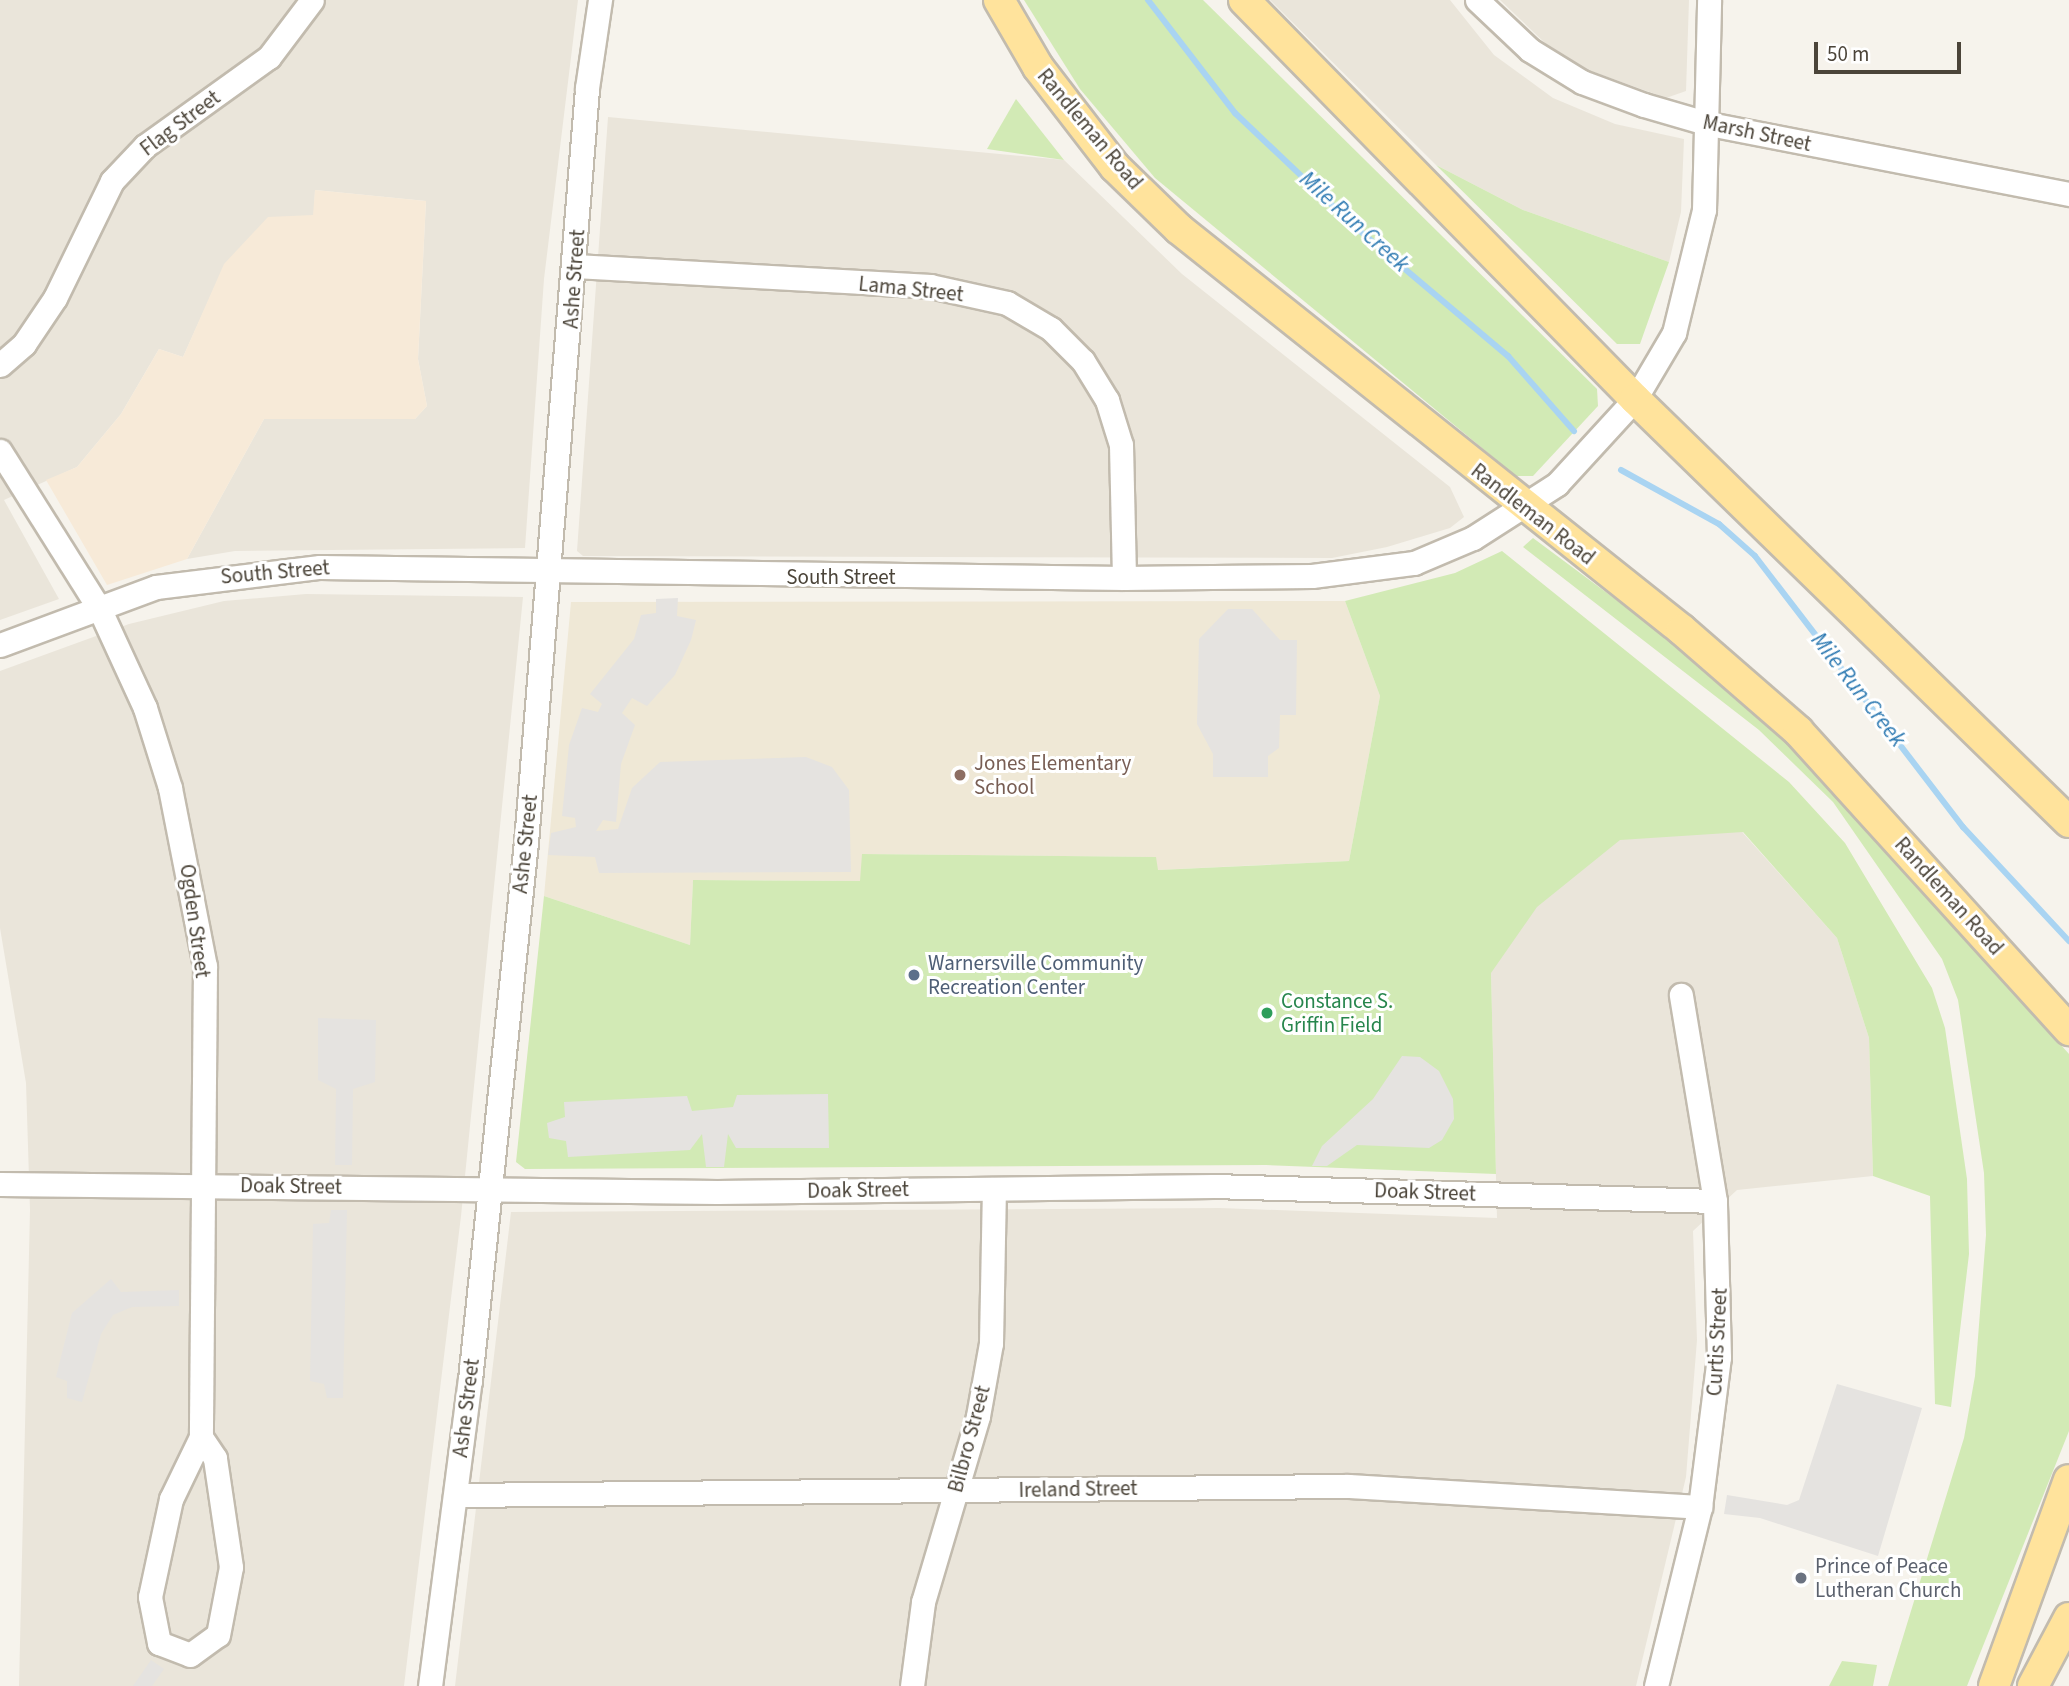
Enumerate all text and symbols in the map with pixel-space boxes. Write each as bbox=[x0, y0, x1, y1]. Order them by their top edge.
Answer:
scale bar bbox=[1817, 28, 1964, 72]
text: 50 m bbox=[1827, 39, 1869, 69]
street label: Randleman Road bbox=[1032, 63, 1148, 195]
street label: Flag Street bbox=[135, 85, 225, 161]
street label: Marsh Street bbox=[1701, 109, 1813, 157]
water label: Mile Run Creek bbox=[1294, 166, 1414, 278]
street label: Ashe Street bbox=[558, 229, 590, 329]
street label: Lama Street bbox=[857, 271, 965, 307]
street label: Randleman Road bbox=[1466, 458, 1600, 570]
street label: South Street bbox=[219, 555, 331, 589]
street label: South Street bbox=[786, 564, 896, 590]
water label: Mile Run Creek bbox=[1805, 627, 1911, 753]
place label: Jones Elementary School bbox=[974, 750, 1131, 800]
marker: Jones Elementary School bbox=[952, 767, 968, 783]
street label: Ashe Street bbox=[507, 793, 543, 895]
street label: Randleman Road bbox=[1889, 832, 2009, 960]
street label: Ogden Street bbox=[175, 862, 215, 980]
place label: Warnersville Community Recreation Center bbox=[928, 950, 1143, 1000]
marker: Warnersville Community Recreation Center bbox=[906, 967, 922, 983]
place label: Constance S. Griffin Field bbox=[1281, 988, 1393, 1038]
marker: Constance S. Griffin Field bbox=[1259, 1005, 1275, 1021]
street label: Doak Street bbox=[240, 1173, 342, 1199]
street label: Doak Street bbox=[807, 1177, 909, 1203]
street label: Doak Street bbox=[1374, 1178, 1476, 1206]
street label: Curtis Street bbox=[1702, 1287, 1732, 1397]
street label: Ashe Street bbox=[447, 1357, 485, 1459]
street label: Bilbro Street bbox=[943, 1383, 995, 1495]
street label: Ireland Street bbox=[1018, 1475, 1138, 1503]
place label: Prince of Peace Lutheran Church bbox=[1815, 1553, 1961, 1603]
marker: Prince of Peace Lutheran Church bbox=[1793, 1570, 1809, 1586]

